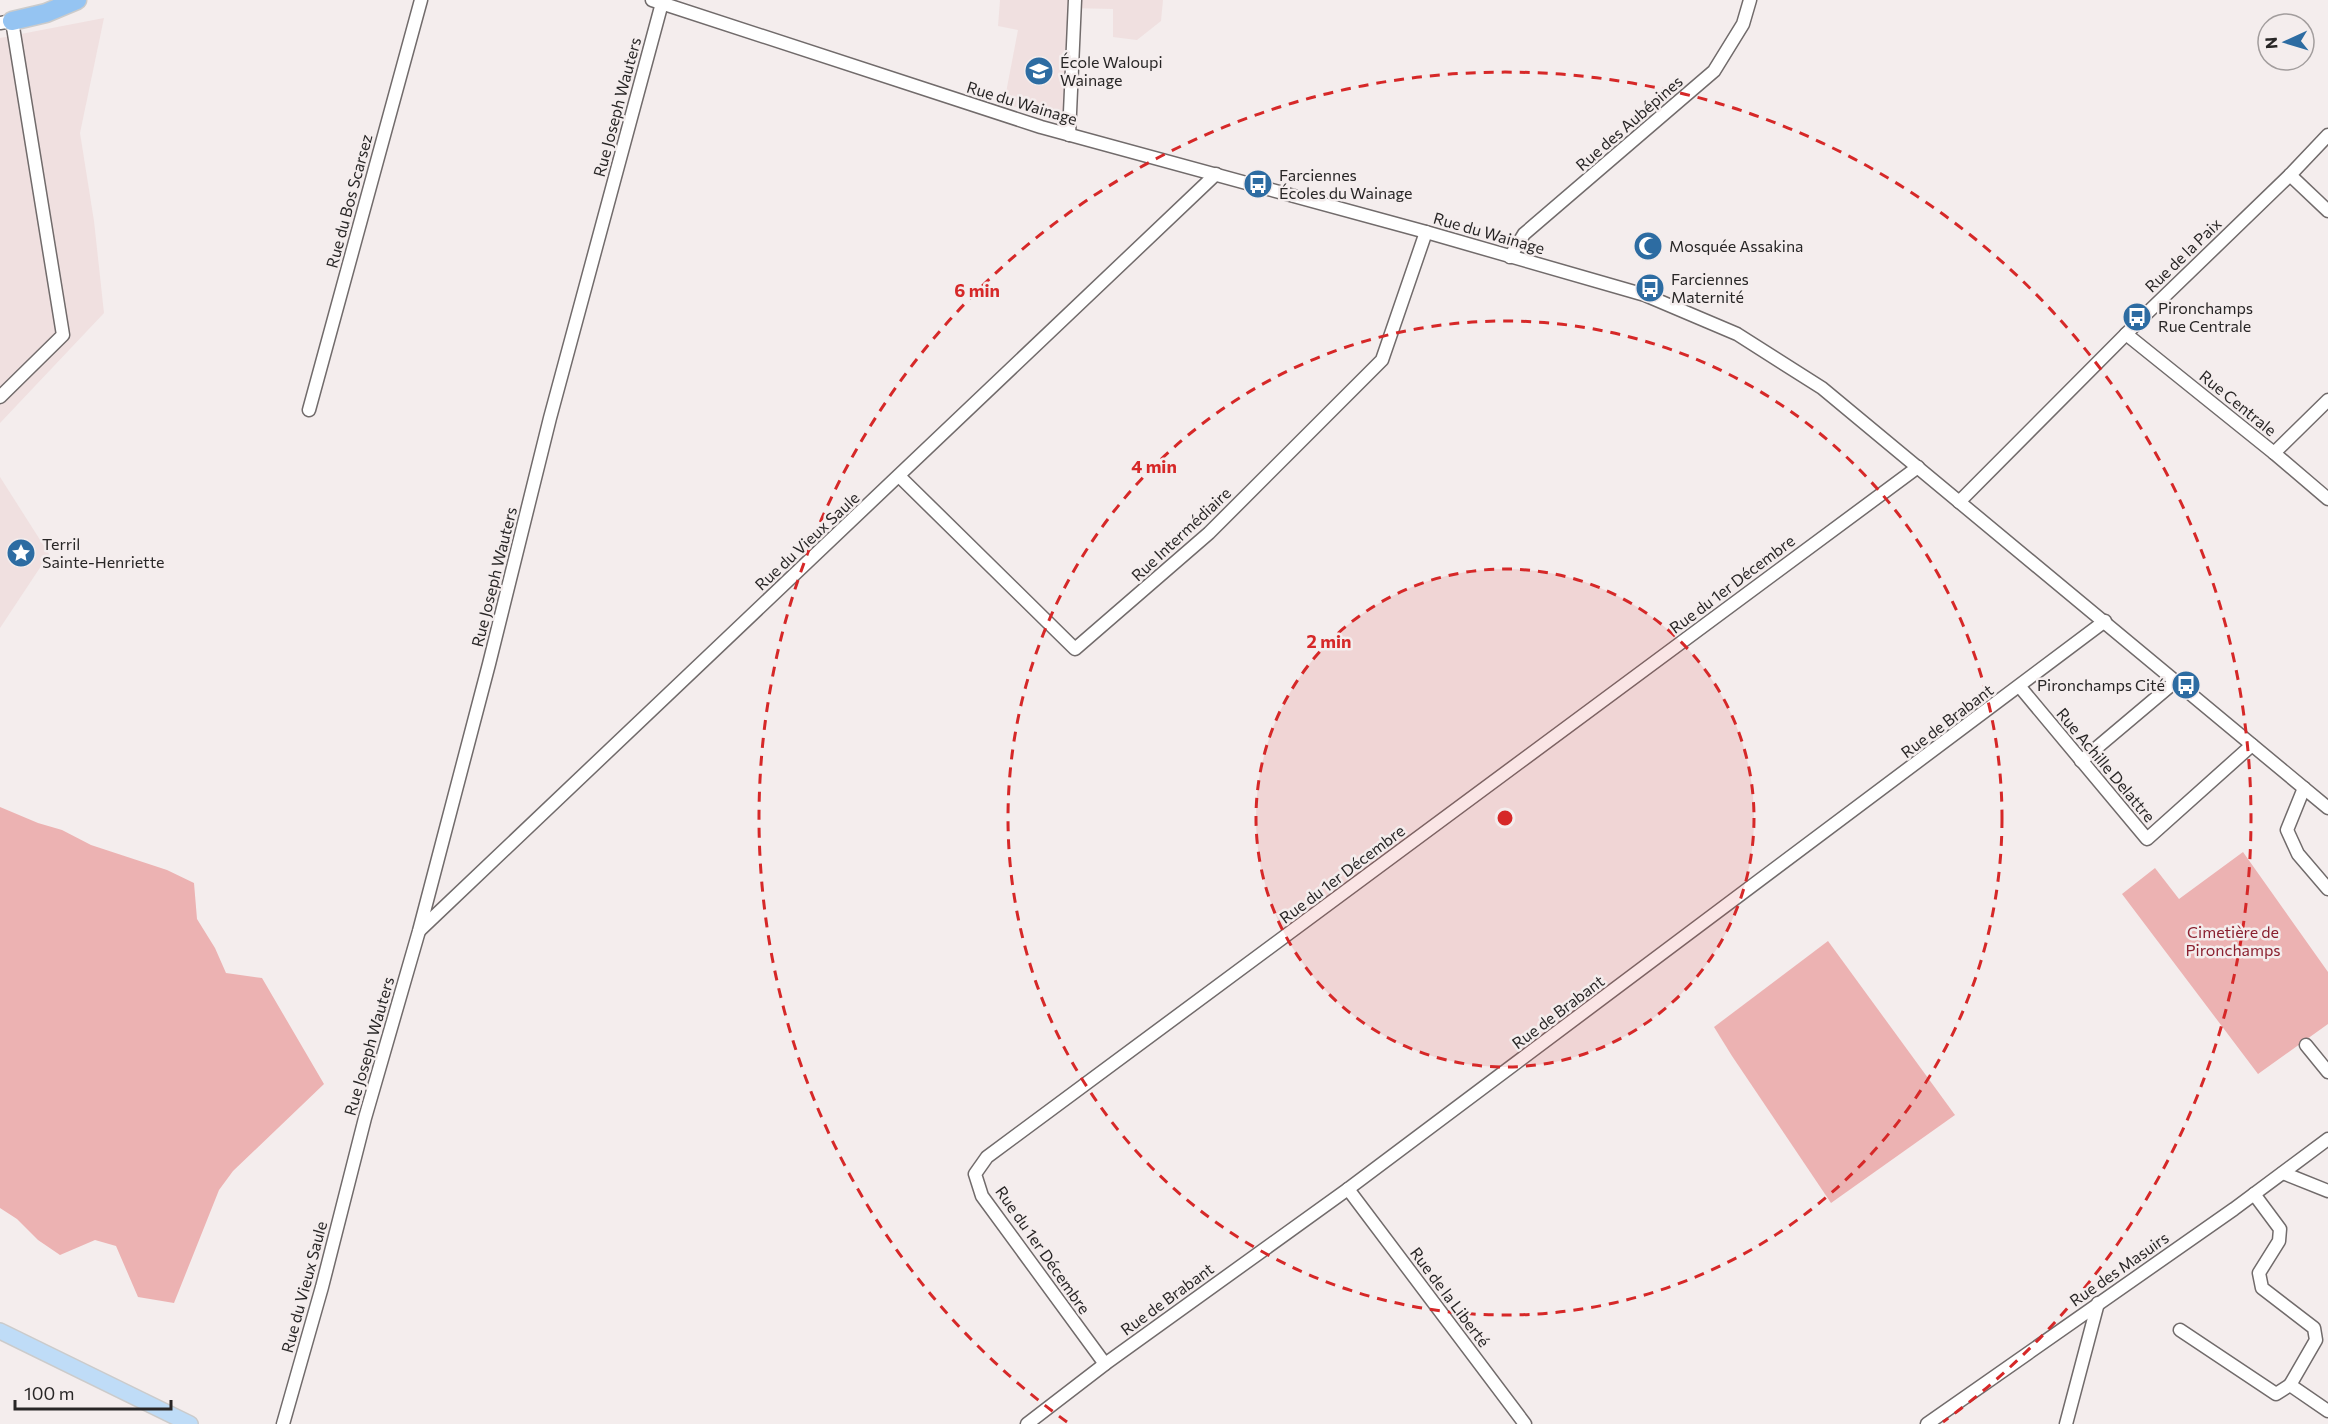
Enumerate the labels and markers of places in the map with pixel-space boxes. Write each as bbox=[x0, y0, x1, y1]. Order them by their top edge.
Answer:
place label: École Waloupi Wainage bbox=[1060, 52, 1163, 89]
school or university icon: École Waloupi Wainage bbox=[1023, 55, 1055, 87]
place label: Farciennes Écoles du Wainage bbox=[1279, 165, 1413, 202]
bus stop icon: Farciennes Écoles du Wainage bbox=[1242, 168, 1274, 200]
mosque icon: Mosquée Assakina bbox=[1632, 230, 1664, 262]
place label: Mosquée Assakina bbox=[1669, 236, 1803, 255]
place label: Farciennes Maternité bbox=[1671, 269, 1749, 306]
bus stop icon: Farciennes Maternité bbox=[1634, 272, 1666, 304]
place label: Pironchamps Rue Centrale bbox=[2158, 298, 2253, 335]
bus stop icon: Pironchamps Rue Centrale bbox=[2121, 301, 2153, 333]
place label: Terril Sainte-Henriette bbox=[42, 534, 165, 571]
place icon: Terril Sainte-Henriette bbox=[5, 537, 37, 569]
bus stop icon: Pironchamps Cité bbox=[2170, 669, 2202, 701]
place label: Pironchamps Cité bbox=[2037, 675, 2165, 694]
centre of rings bbox=[1495, 808, 1515, 828]

